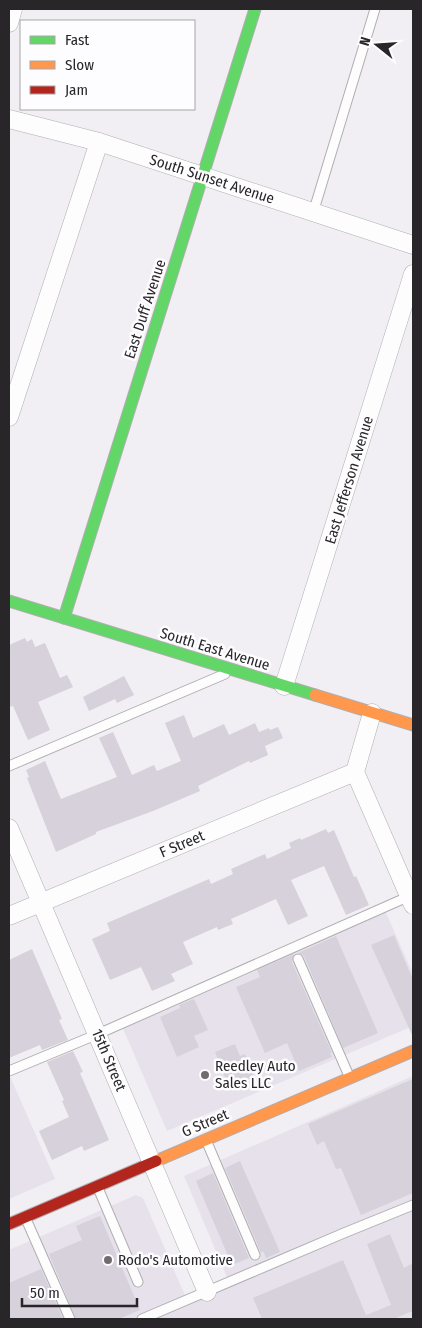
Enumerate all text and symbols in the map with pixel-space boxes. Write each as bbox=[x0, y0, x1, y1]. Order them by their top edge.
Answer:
legend bbox=[20, 20, 195, 110]
north arrow bbox=[352, 20, 402, 70]
text: Fast bbox=[65, 31, 89, 49]
text: N bbox=[356, 35, 374, 48]
text: Slow bbox=[65, 56, 94, 74]
text: Jam bbox=[65, 81, 88, 99]
street label: South Sunset Avenue bbox=[147, 150, 277, 208]
street label: East Duff Avenue bbox=[120, 257, 170, 361]
street label: East Jefferson Avenue bbox=[321, 414, 377, 546]
street label: South East Avenue bbox=[158, 624, 272, 674]
street label: F Street bbox=[157, 827, 207, 861]
street label: 15th Street bbox=[88, 1026, 130, 1094]
place label: Reedley Auto Sales LLC bbox=[215, 1057, 296, 1092]
marker: Reedley Auto Sales LLC bbox=[199, 1069, 211, 1081]
street label: G Street bbox=[179, 1105, 231, 1141]
place label: Rodo's Automotive bbox=[118, 1251, 233, 1269]
marker: Rodo's Automotive bbox=[102, 1254, 114, 1266]
scale bar bbox=[22, 1276, 138, 1308]
text: 50 m bbox=[30, 1284, 60, 1302]

